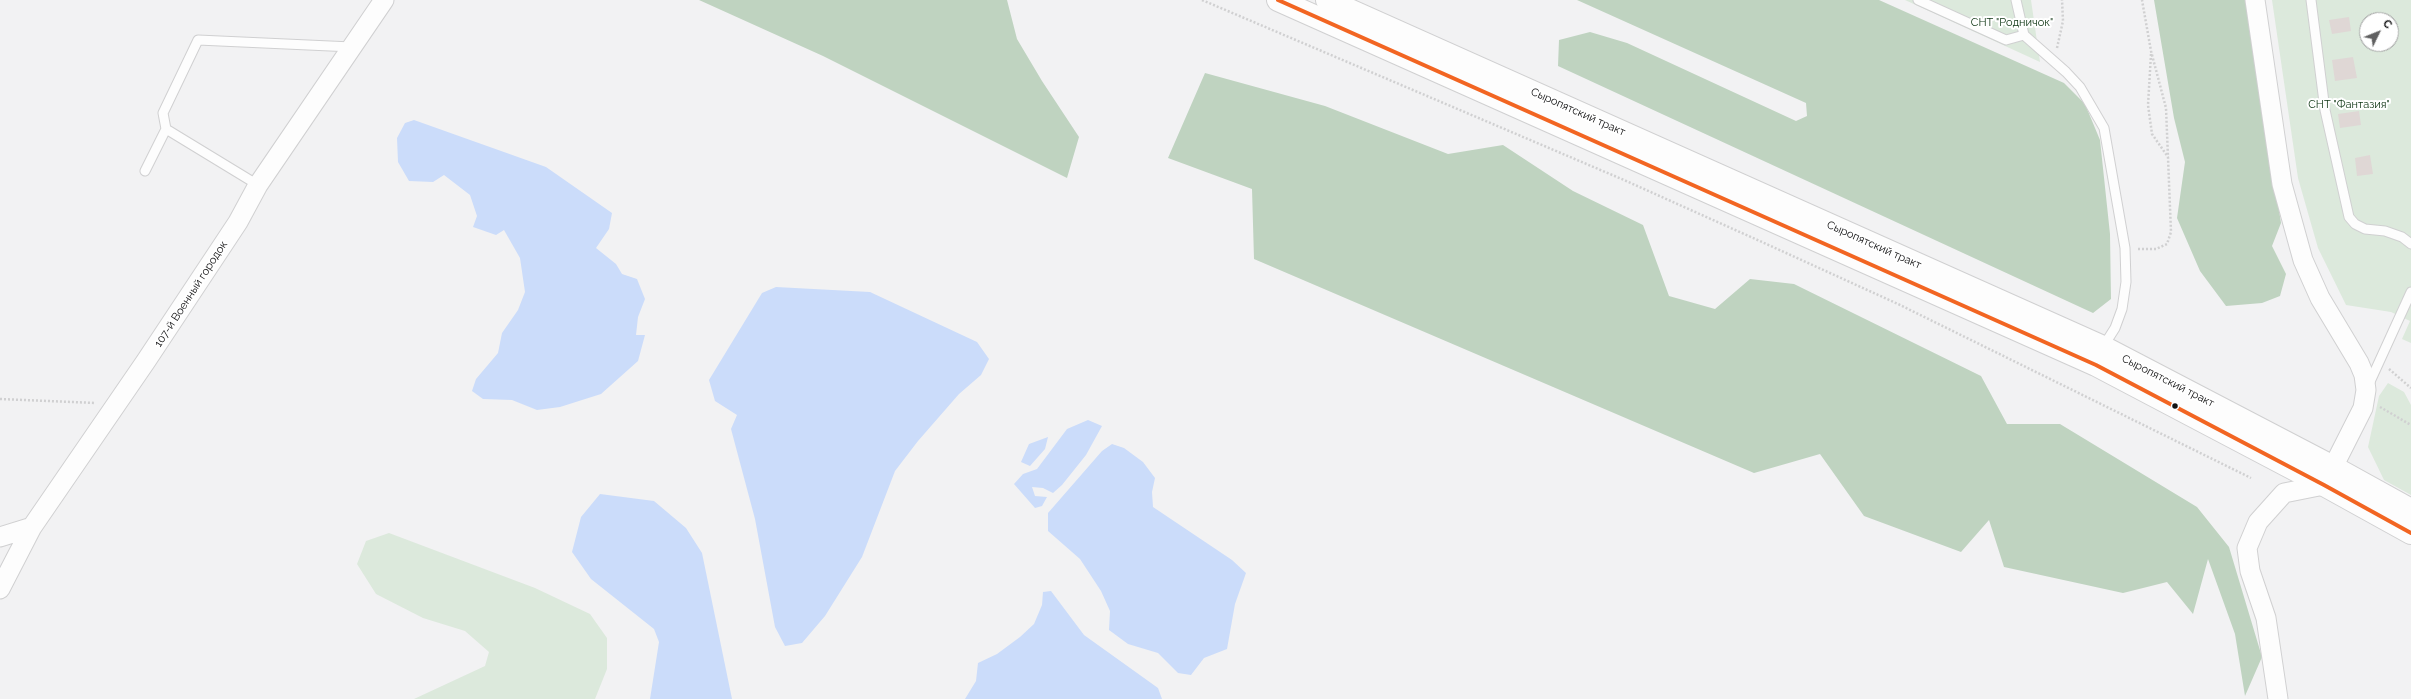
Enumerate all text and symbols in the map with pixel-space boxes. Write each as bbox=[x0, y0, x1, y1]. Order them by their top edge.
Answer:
north arrow bbox=[2359, 12, 2399, 52]
park label: СНТ "Родничок" bbox=[1971, 16, 2053, 30]
text: С bbox=[2380, 17, 2395, 31]
street label: Сыропятский тракт bbox=[1529, 85, 1627, 139]
park label: СНТ "Фантазия" bbox=[2308, 98, 2390, 112]
street label: Сыропятский тракт bbox=[1825, 218, 1923, 272]
street label: 107-й Военный городок bbox=[152, 238, 230, 350]
street label: Сыропятский тракт bbox=[2119, 352, 2217, 410]
unlabelled marker bbox=[2170, 401, 2180, 411]

